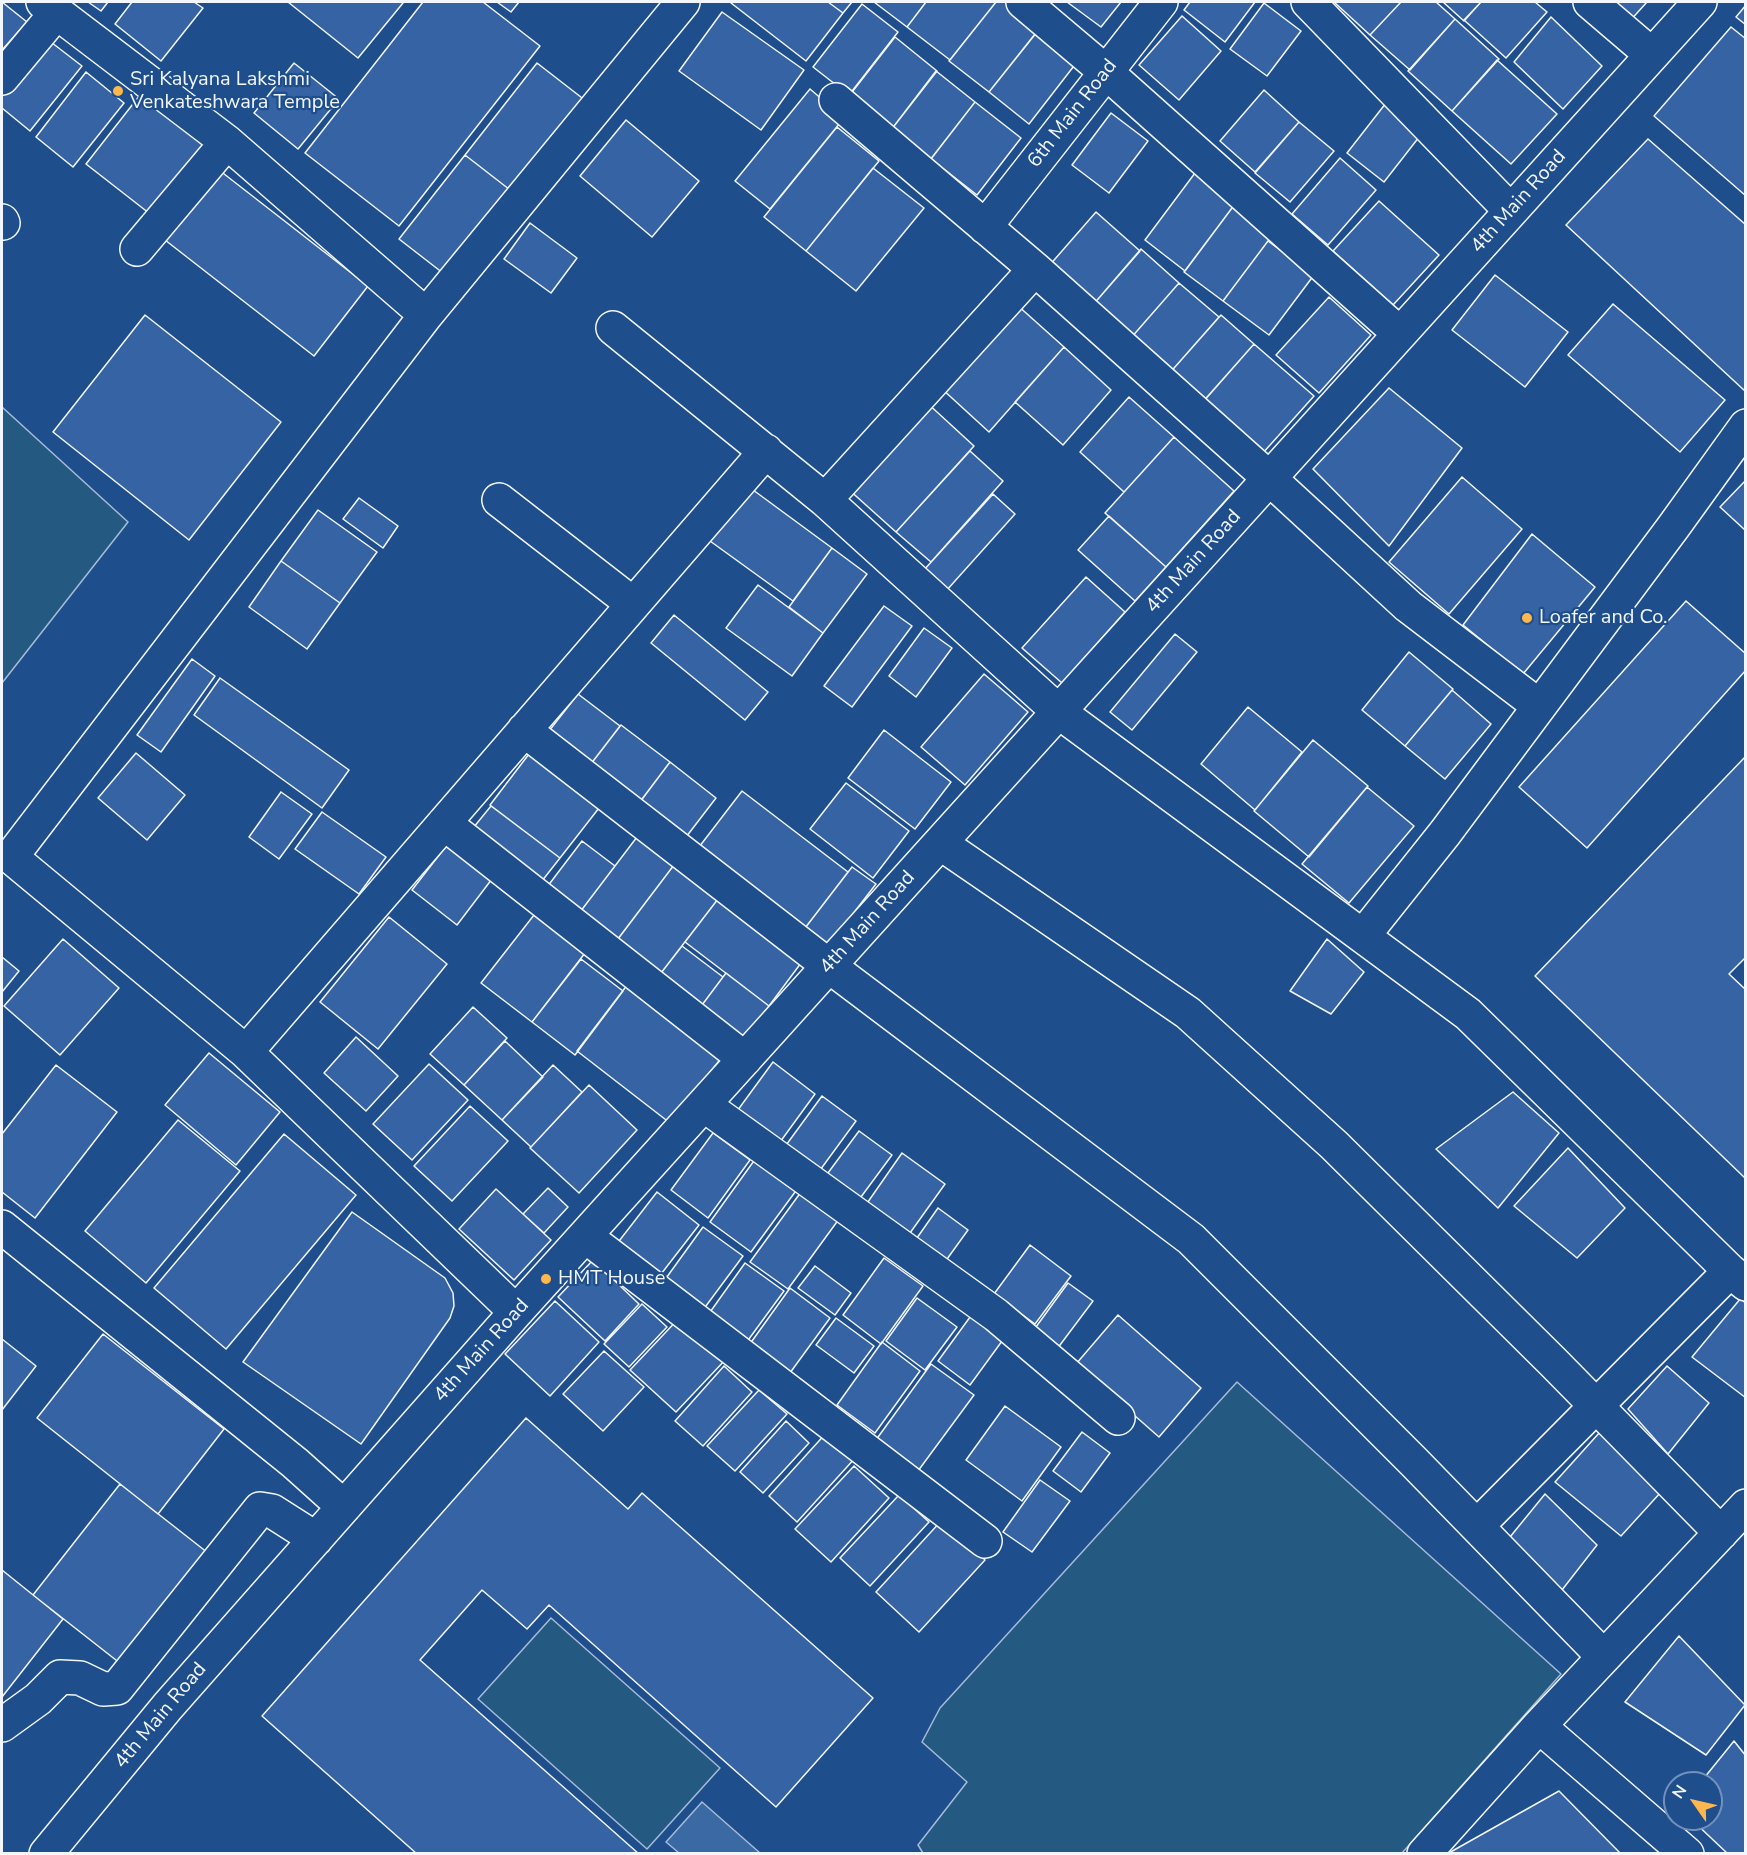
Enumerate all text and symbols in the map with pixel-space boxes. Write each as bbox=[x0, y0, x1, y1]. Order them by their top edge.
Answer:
street label: 6th Main Road bbox=[1023, 55, 1123, 173]
place label: Sri Kalyana Lakshmi Venkateshwara Temple bbox=[130, 68, 340, 115]
marker: Sri Kalyana Lakshmi Venkateshwara Temple bbox=[111, 84, 125, 98]
street label: 4th Main Road bbox=[1466, 145, 1572, 259]
street label: 4th Main Road bbox=[1141, 505, 1247, 619]
place label: Loafer and Co. bbox=[1539, 606, 1668, 630]
marker: Loafer and Co. bbox=[1520, 611, 1534, 625]
street label: 4th Main Road bbox=[815, 866, 921, 980]
place label: HMT House bbox=[558, 1267, 665, 1291]
marker: HMT House bbox=[539, 1272, 553, 1286]
street label: 4th Main Road bbox=[429, 1294, 535, 1408]
street label: 4th Main Road bbox=[110, 1658, 212, 1774]
north arrow bbox=[1663, 1771, 1723, 1831]
text: N bbox=[1667, 1781, 1692, 1803]

